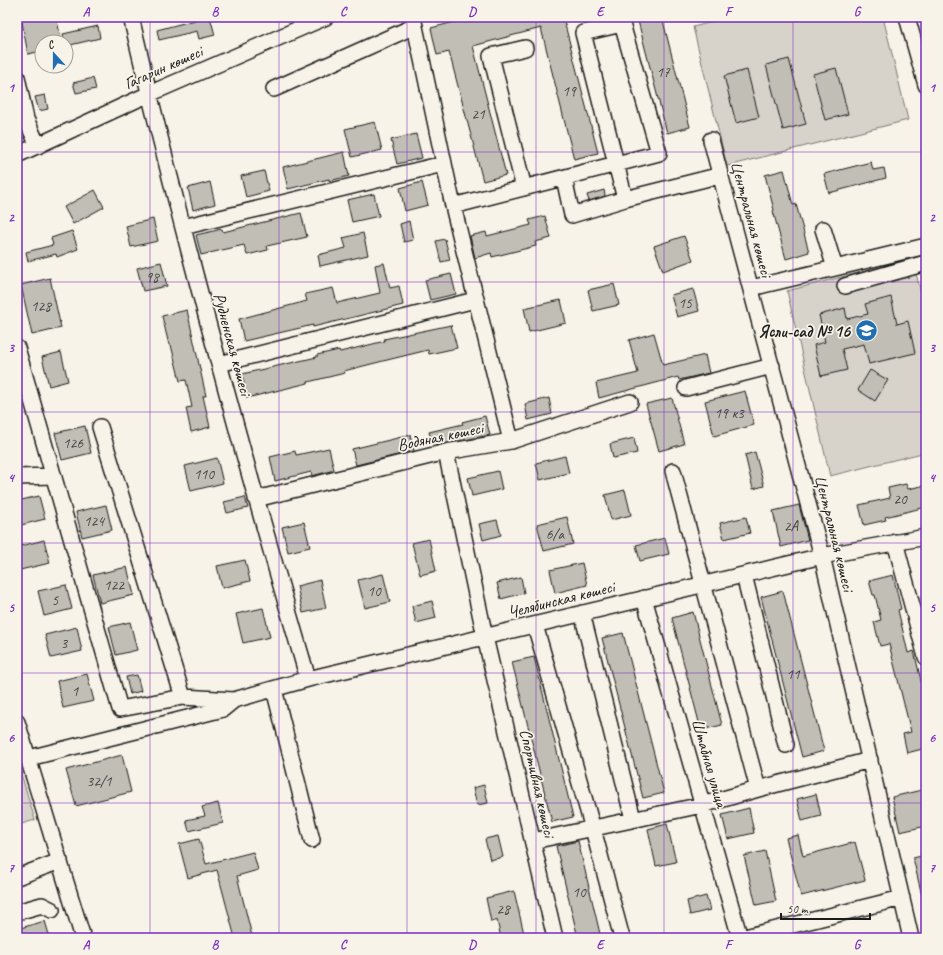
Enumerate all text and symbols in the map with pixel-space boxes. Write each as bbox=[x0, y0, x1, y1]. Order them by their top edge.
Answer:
text: A bbox=[83, 4, 91, 20]
text: B bbox=[212, 4, 220, 20]
text: C bbox=[340, 4, 348, 20]
text: D bbox=[468, 4, 477, 20]
text: E bbox=[597, 4, 606, 20]
text: F bbox=[725, 4, 734, 20]
text: G bbox=[854, 4, 862, 20]
north arrow bbox=[34, 34, 74, 74]
text: С bbox=[45, 37, 57, 52]
street label: Гагарин көшесі bbox=[121, 40, 207, 94]
house number: 17 bbox=[656, 63, 671, 82]
text: 1 bbox=[8, 80, 16, 96]
text: 1 bbox=[929, 80, 937, 96]
house number: 19 bbox=[562, 82, 577, 101]
house number: 21 bbox=[471, 105, 486, 124]
street label: Центральная көшесі bbox=[726, 159, 778, 281]
text: 2 bbox=[8, 210, 15, 226]
text: 2 bbox=[929, 210, 936, 226]
house number: 98 bbox=[145, 268, 160, 287]
street label: Рудненская көшесі bbox=[209, 291, 257, 399]
house number: 15 bbox=[678, 294, 693, 313]
house number: 128 bbox=[31, 297, 52, 316]
school or university icon: Ясли-сад № 16 bbox=[853, 318, 879, 344]
place label: Ясли-сад № 16 bbox=[758, 321, 851, 342]
text: 3 bbox=[8, 340, 15, 356]
text: 3 bbox=[929, 340, 936, 356]
house number: 19 к3 bbox=[714, 404, 745, 423]
street label: Водяная көшесі bbox=[395, 417, 487, 456]
house number: 126 bbox=[63, 434, 84, 453]
house number: 110 bbox=[194, 465, 215, 484]
text: 4 bbox=[8, 470, 16, 486]
text: 4 bbox=[929, 470, 937, 486]
street label: Центральная көшесі bbox=[810, 473, 860, 595]
house number: 20 bbox=[893, 490, 908, 509]
house number: 124 bbox=[84, 512, 105, 531]
house number: 2А bbox=[784, 517, 800, 536]
house number: 6/а bbox=[546, 525, 566, 544]
house number: 122 bbox=[104, 576, 125, 595]
street label: Челябинская көшесі bbox=[506, 576, 618, 623]
house number: 10 bbox=[367, 582, 382, 601]
house number: 5 bbox=[52, 591, 60, 610]
text: 5 bbox=[8, 600, 15, 616]
text: 5 bbox=[929, 600, 936, 616]
house number: 3 bbox=[61, 634, 69, 653]
house number: 11 bbox=[786, 665, 801, 684]
house number: 1 bbox=[72, 682, 80, 701]
street label: Штабная улица bbox=[687, 716, 733, 812]
street label: Спортивная көшесі bbox=[515, 727, 561, 841]
text: 6 bbox=[8, 730, 15, 746]
text: 6 bbox=[929, 730, 936, 746]
house number: 32/1 bbox=[86, 772, 113, 791]
text: 7 bbox=[8, 860, 15, 876]
text: 7 bbox=[929, 860, 936, 876]
house number: 10 bbox=[572, 883, 587, 902]
scale bar bbox=[781, 895, 870, 921]
house number: 28 bbox=[496, 900, 511, 919]
text: 50 m bbox=[787, 901, 809, 917]
text: A bbox=[83, 937, 91, 953]
text: B bbox=[212, 937, 220, 953]
text: C bbox=[340, 937, 348, 953]
text: D bbox=[468, 937, 477, 953]
text: E bbox=[597, 937, 606, 953]
text: F bbox=[725, 937, 734, 953]
text: G bbox=[854, 937, 862, 953]

